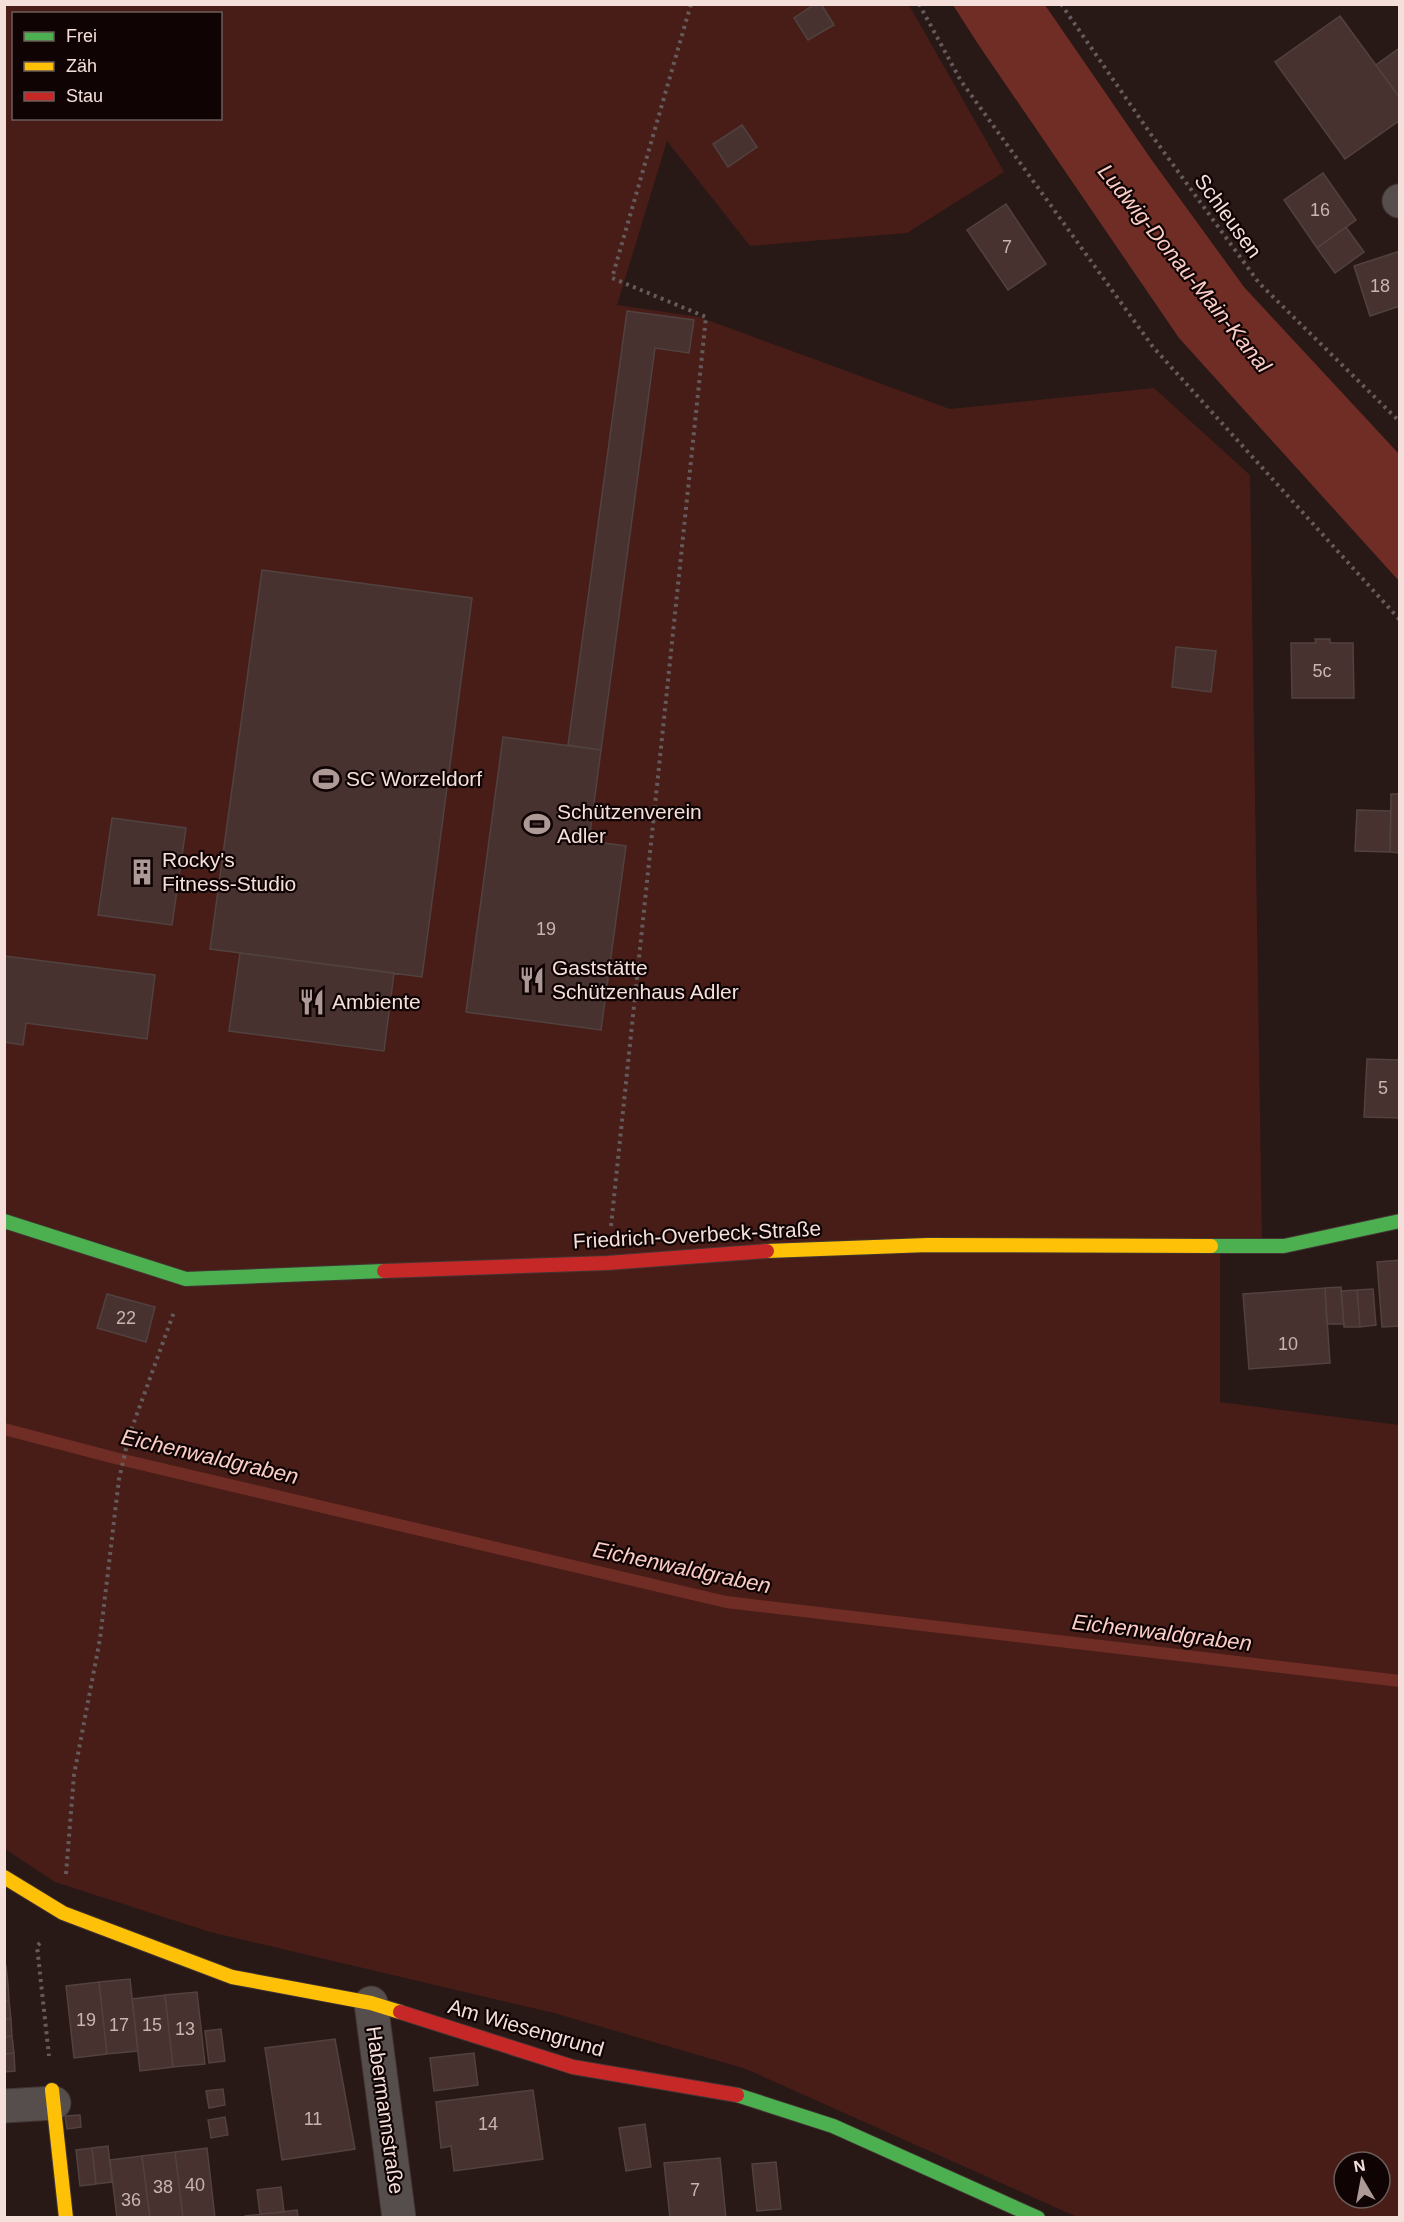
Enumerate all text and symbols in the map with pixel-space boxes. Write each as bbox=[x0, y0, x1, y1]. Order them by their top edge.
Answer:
legend bbox=[12, 12, 222, 120]
text: Frei bbox=[66, 26, 97, 46]
text: Zäh bbox=[66, 56, 97, 76]
text: Stau bbox=[66, 86, 103, 106]
water label: Ludwig-Donau-Main-Kanal bbox=[1093, 159, 1277, 378]
street label: Schleusen bbox=[1190, 169, 1267, 262]
house number: 16 bbox=[1310, 200, 1330, 220]
house number: 7 bbox=[1002, 237, 1012, 257]
house number: 18 bbox=[1370, 276, 1390, 296]
house number: 5c bbox=[1312, 661, 1332, 681]
sports icon: SC Worzeldorf bbox=[311, 764, 341, 794]
place label: SC Worzeldorf bbox=[346, 767, 482, 790]
place label: Schützenverein Adler bbox=[557, 800, 702, 847]
sports icon: Schützenverein Adler bbox=[522, 809, 552, 839]
place label: Rocky's Fitness-Studio bbox=[162, 848, 296, 895]
building icon: Rocky's Fitness-Studio bbox=[127, 857, 157, 887]
house number: 19 bbox=[536, 919, 556, 939]
place label: Gaststätte Schützenhaus Adler bbox=[552, 956, 739, 1003]
restaurant icon: Gaststätte Schützenhaus Adler bbox=[517, 965, 547, 995]
restaurant icon: Ambiente bbox=[297, 987, 327, 1017]
place label: Ambiente bbox=[332, 990, 421, 1013]
house number: 5 bbox=[1378, 1078, 1388, 1098]
street label: Friedrich-Overbeck-Straße bbox=[572, 1217, 822, 1252]
house number: 22 bbox=[116, 1308, 136, 1328]
house number: 10 bbox=[1278, 1334, 1298, 1354]
water label: Eichenwaldgraben bbox=[119, 1424, 301, 1489]
water label: Eichenwaldgraben bbox=[591, 1536, 773, 1599]
water label: Eichenwaldgraben bbox=[1071, 1609, 1253, 1656]
street label: Am Wiesengrund bbox=[446, 1994, 607, 2061]
house number: 19 bbox=[76, 2010, 96, 2030]
house number: 17 bbox=[109, 2015, 129, 2035]
house number: 15 bbox=[142, 2015, 162, 2035]
house number: 13 bbox=[175, 2019, 195, 2039]
street label: Habermannstraße bbox=[362, 2025, 409, 2195]
house number: 11 bbox=[304, 2109, 322, 2129]
house number: 14 bbox=[478, 2114, 498, 2134]
north arrow bbox=[1332, 2150, 1392, 2210]
text: N bbox=[1352, 2156, 1367, 2175]
house number: 40 bbox=[185, 2175, 205, 2195]
house number: 38 bbox=[153, 2177, 173, 2197]
house number: 7 bbox=[690, 2180, 700, 2200]
house number: 36 bbox=[121, 2190, 141, 2210]

